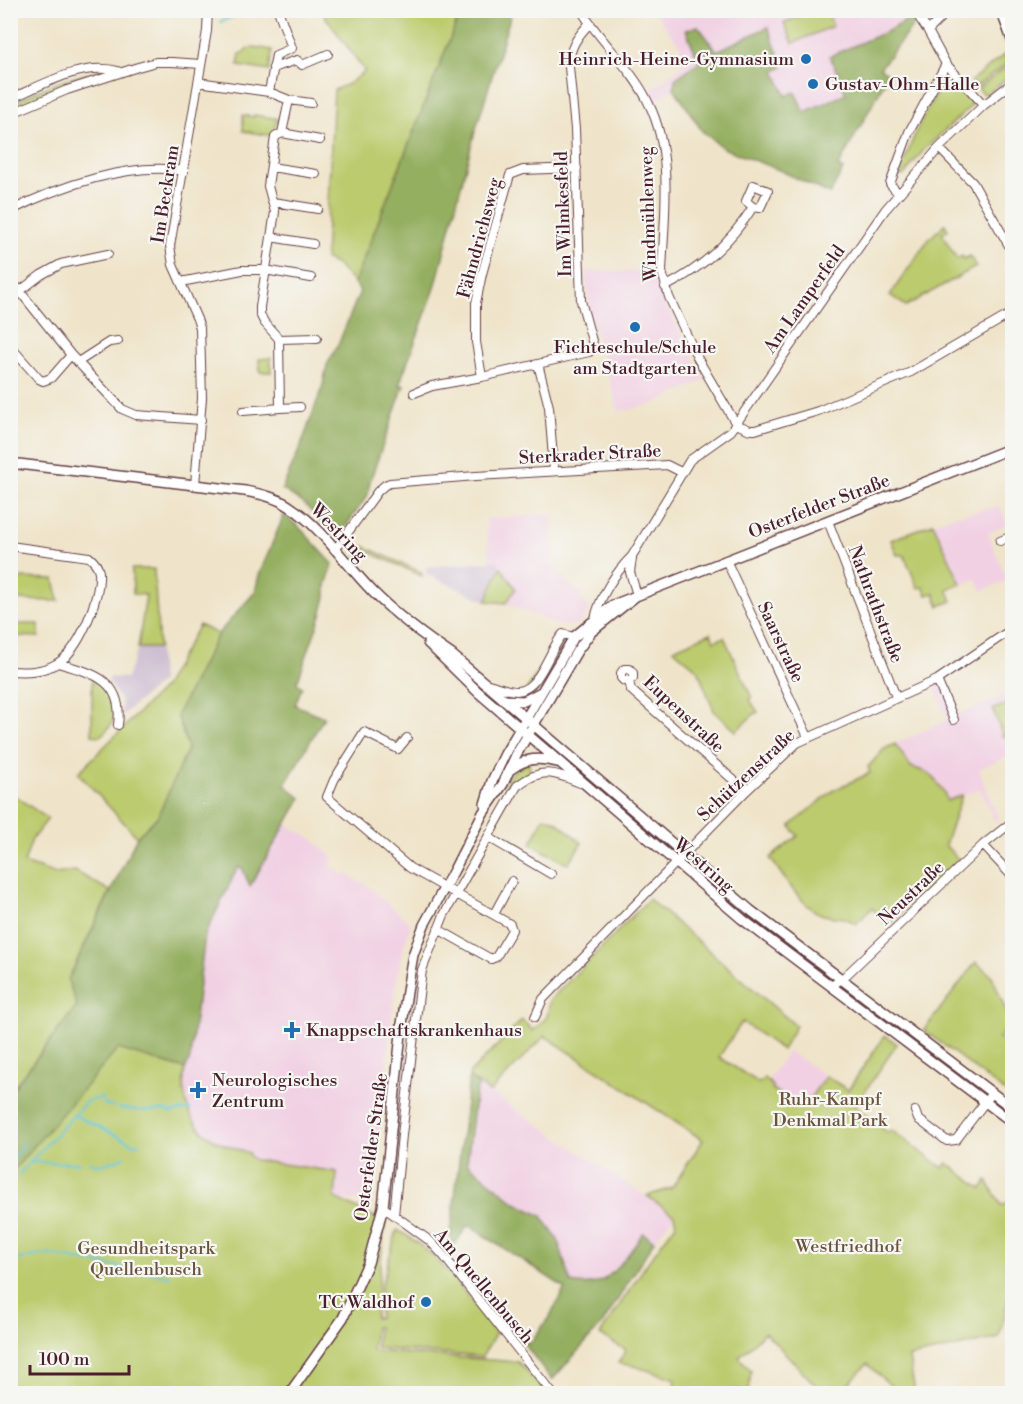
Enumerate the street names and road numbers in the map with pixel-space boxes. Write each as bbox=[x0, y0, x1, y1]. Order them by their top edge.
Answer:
street label: Im Beckram bbox=[146, 143, 185, 245]
street label: Windmühlenweg bbox=[635, 145, 662, 283]
street label: Im Wilmkesfeld bbox=[550, 150, 577, 277]
street label: Fähndrichsweg bbox=[452, 175, 507, 301]
street label: Am Lamperfeld bbox=[758, 240, 851, 359]
street label: Sterkrader Straße bbox=[518, 439, 662, 470]
street label: Osterfelder Straße bbox=[745, 469, 893, 544]
street label: Westring bbox=[304, 497, 373, 567]
street label: Nathrathstraße bbox=[843, 542, 908, 666]
street label: Saarstraße bbox=[752, 598, 809, 686]
street label: Eupenstraße bbox=[638, 671, 729, 758]
street label: Schützenstraße bbox=[693, 724, 800, 827]
street label: Westring bbox=[668, 832, 739, 898]
street label: Neustraße bbox=[874, 856, 949, 930]
street label: Osterfelder Straße bbox=[350, 1071, 393, 1223]
street label: Am Quellenbusch bbox=[428, 1223, 539, 1349]

